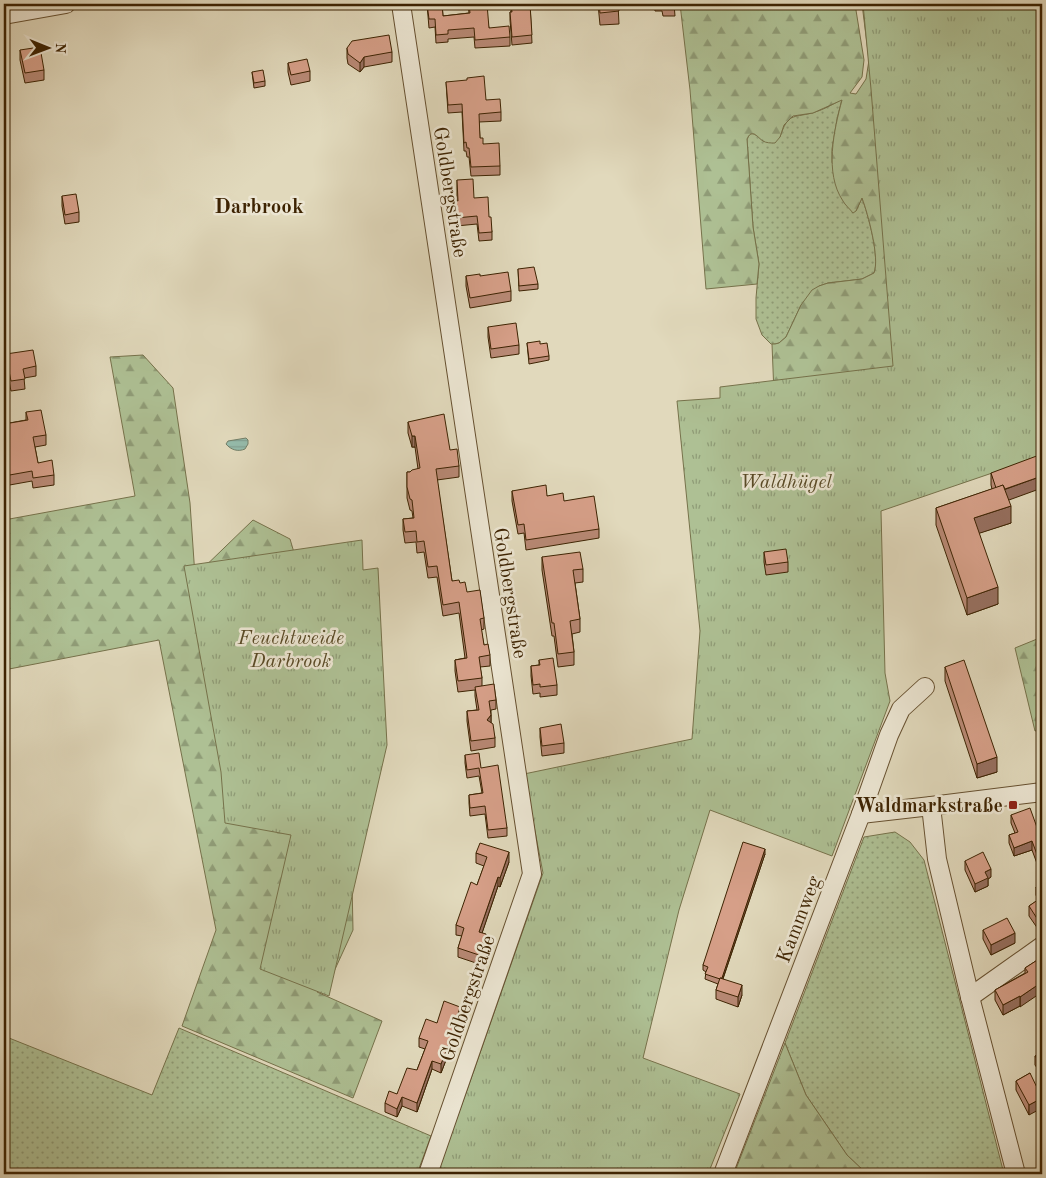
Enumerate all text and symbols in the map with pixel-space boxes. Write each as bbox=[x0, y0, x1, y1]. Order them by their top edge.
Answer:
north arrow bbox=[22, 22, 72, 72]
text: N bbox=[53, 43, 67, 54]
street label: Goldbergstraße bbox=[429, 126, 469, 259]
district label: Darbrook bbox=[214, 197, 304, 218]
park label: Waldhügel bbox=[740, 473, 832, 493]
street label: Goldbergstraße bbox=[489, 527, 529, 660]
park label: Feuchtweide Darbrook bbox=[237, 629, 344, 672]
place label: Waldmarkstraße bbox=[855, 797, 1003, 817]
marker: Waldmarkstraße bbox=[1007, 799, 1019, 811]
street label: Kammweg bbox=[774, 873, 826, 966]
street label: Goldbergstraße bbox=[438, 933, 500, 1064]

